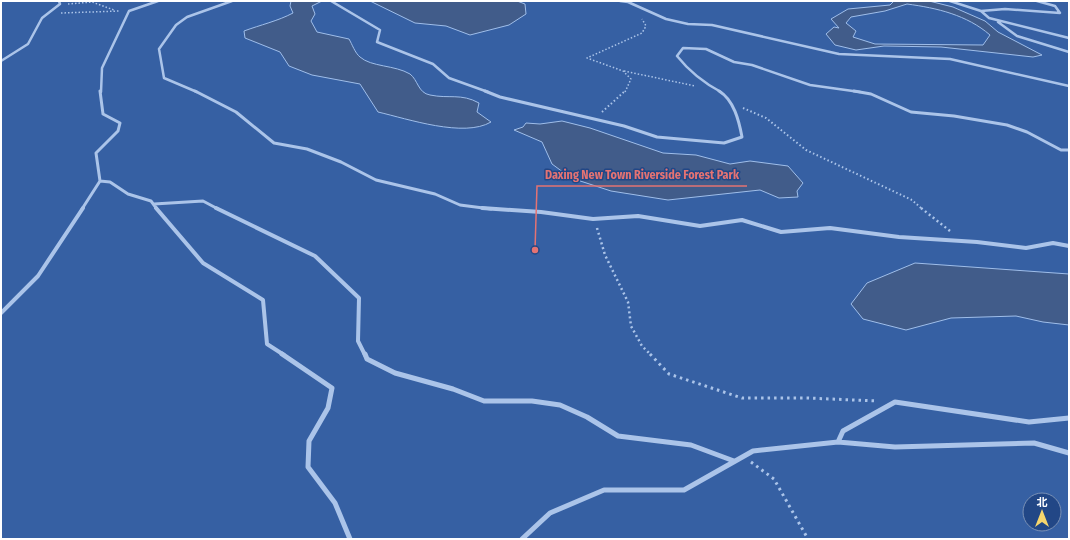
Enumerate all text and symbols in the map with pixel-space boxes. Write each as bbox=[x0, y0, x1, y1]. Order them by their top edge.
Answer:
callout: Daxing New Town Riverside Forest Park bbox=[537, 162, 747, 186]
text: Daxing New Town Riverside Forest Park bbox=[545, 168, 740, 182]
north arrow bbox=[1022, 492, 1062, 532]
text: 北 bbox=[1037, 496, 1048, 509]

